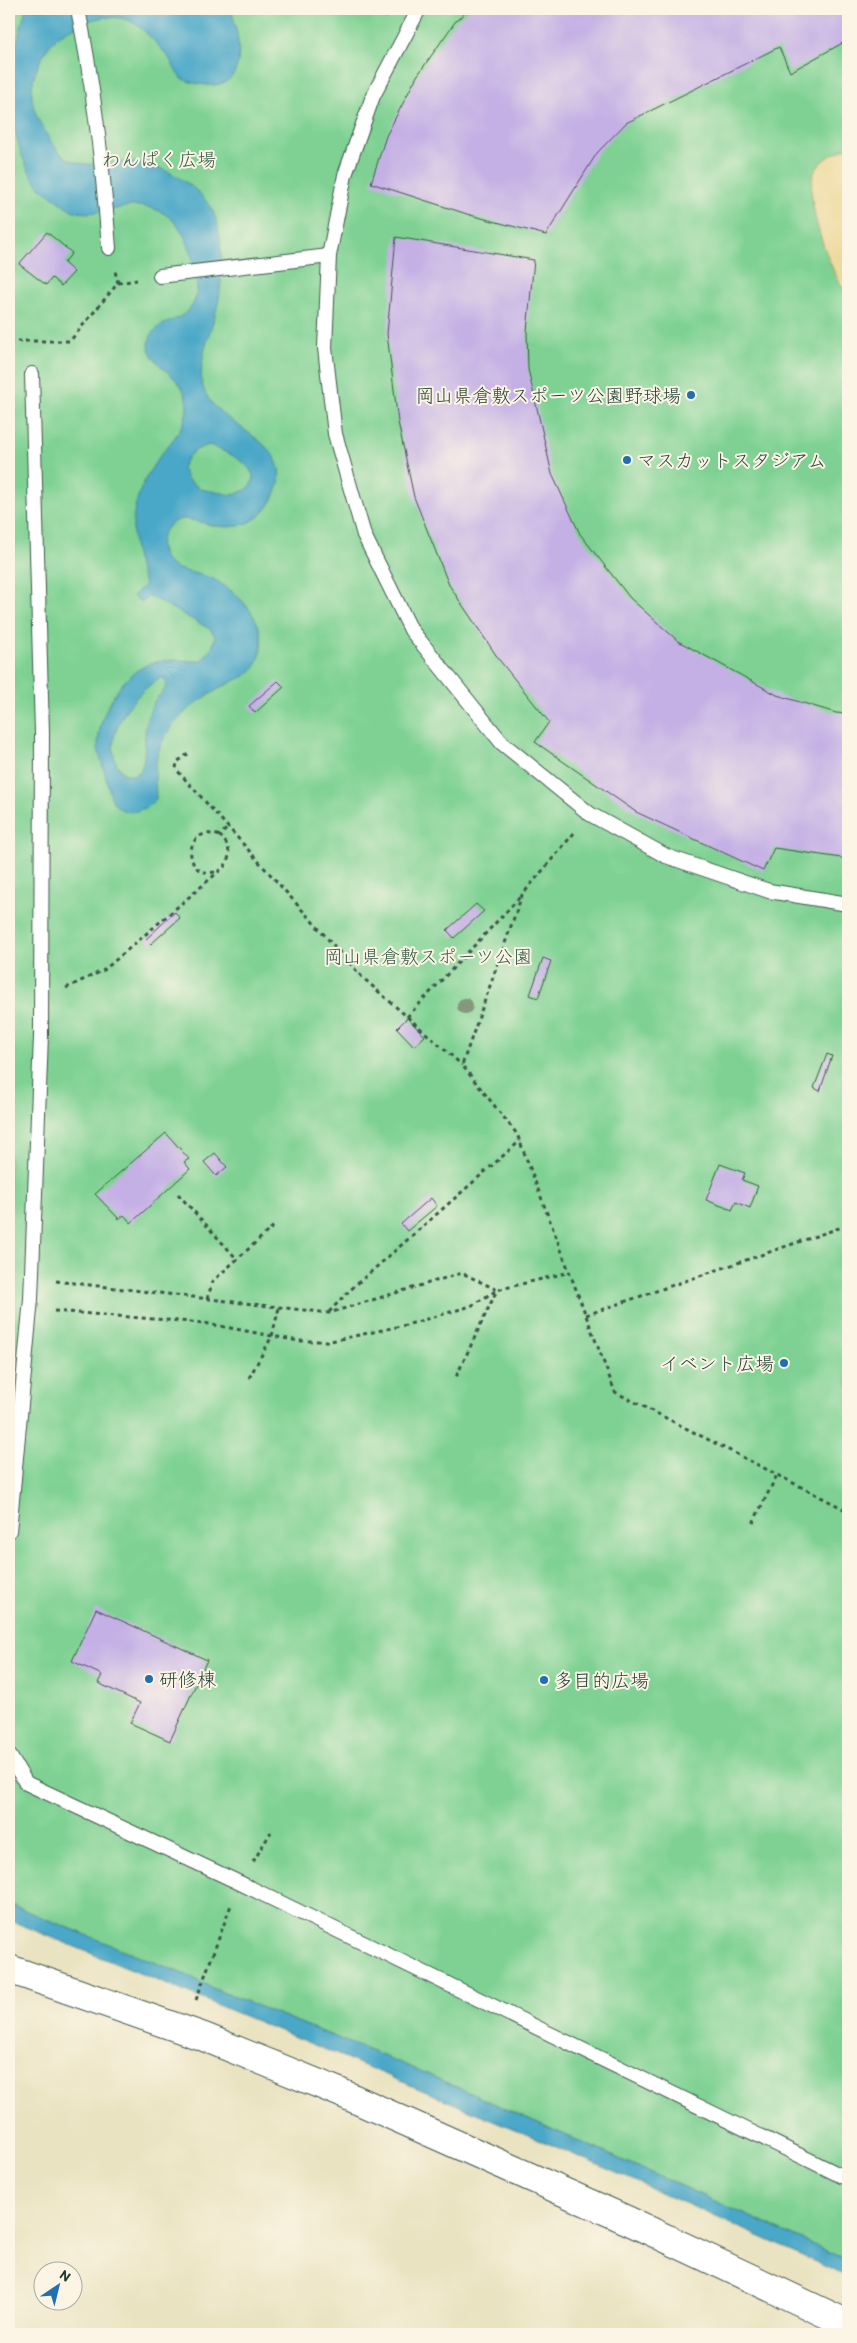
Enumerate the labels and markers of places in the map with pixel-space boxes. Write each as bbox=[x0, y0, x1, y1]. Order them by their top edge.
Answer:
place label: 岡山県倉敷スポーツ公園野球場 bbox=[415, 384, 681, 407]
marker: 岡山県倉敷スポーツ公園野球場 bbox=[685, 389, 697, 401]
place label: マスカットスタジアム bbox=[637, 449, 827, 472]
marker: マスカットスタジアム bbox=[621, 454, 633, 466]
place label: イベント広場 bbox=[660, 1352, 774, 1375]
marker: イベント広場 bbox=[778, 1357, 790, 1369]
place label: 研修棟 bbox=[159, 1668, 216, 1691]
place label: 多目的広場 bbox=[554, 1669, 649, 1692]
marker: 研修棟 bbox=[143, 1673, 155, 1685]
marker: 多目的広場 bbox=[538, 1674, 550, 1686]

